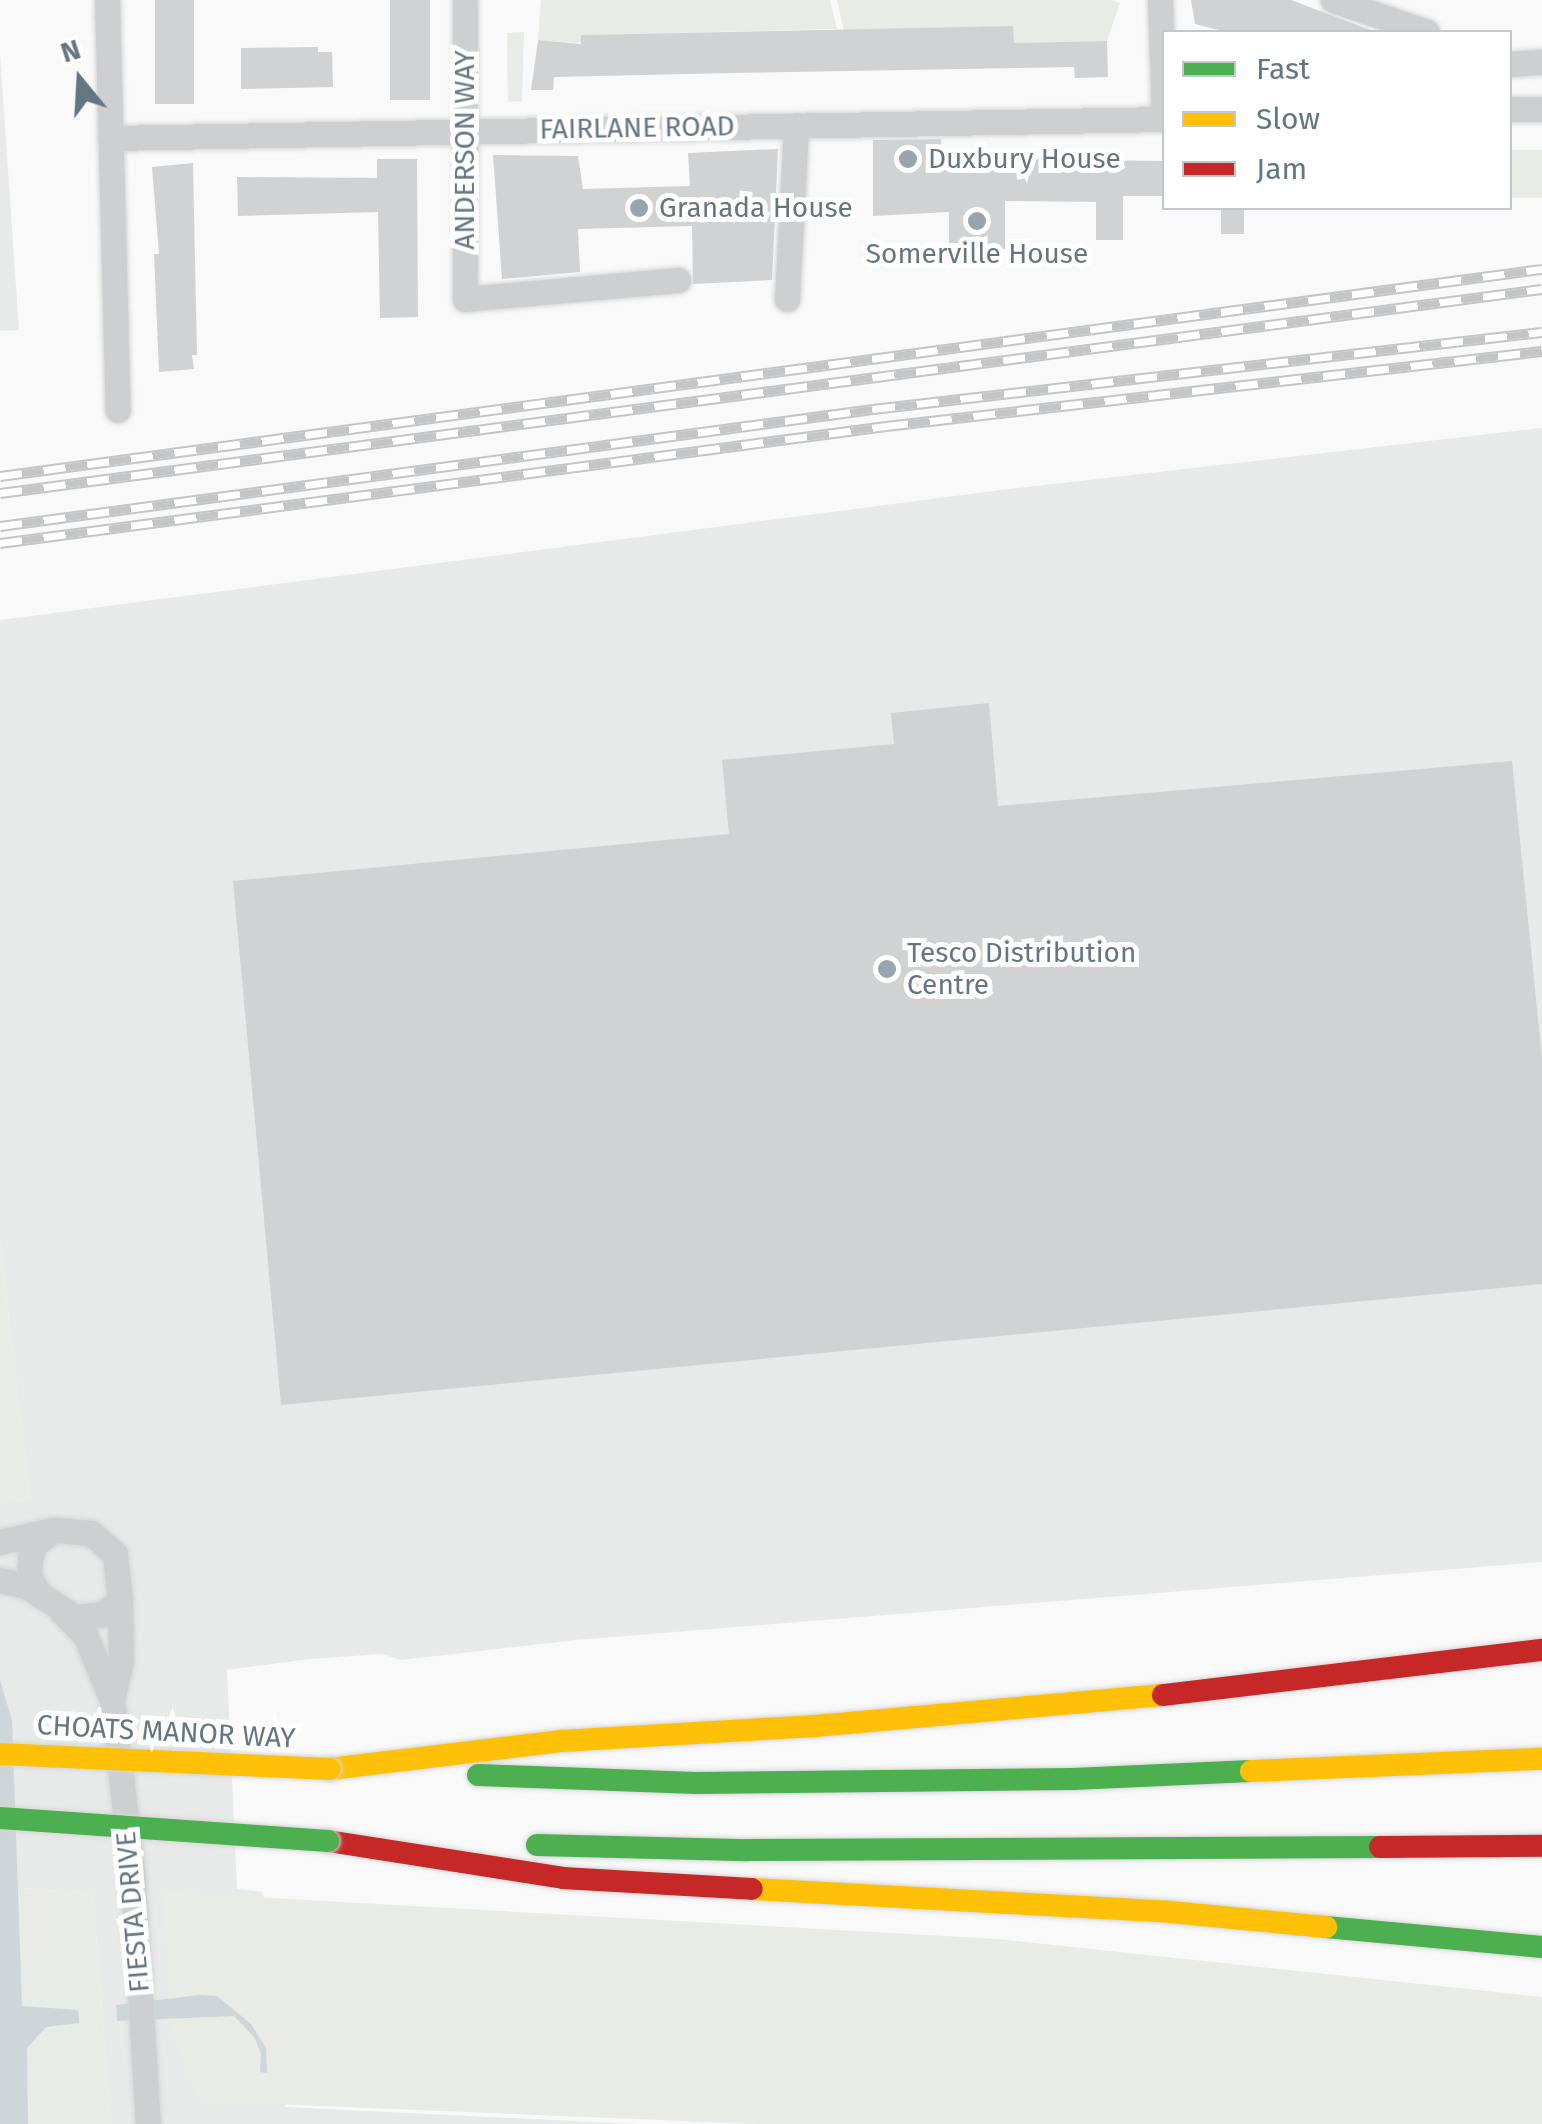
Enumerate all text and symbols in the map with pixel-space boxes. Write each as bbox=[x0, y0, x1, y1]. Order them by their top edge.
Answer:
north arrow bbox=[30, 30, 130, 130]
legend bbox=[1162, 30, 1512, 210]
text: N bbox=[57, 32, 85, 70]
street label: ANDERSON WAY bbox=[448, 50, 482, 250]
text: Fast bbox=[1256, 51, 1310, 87]
text: Slow bbox=[1256, 101, 1320, 137]
street label: FAIRLANE ROAD bbox=[539, 110, 735, 146]
place label: Duxbury House bbox=[928, 142, 1121, 176]
marker: Duxbury House bbox=[897, 148, 919, 170]
text: Jam bbox=[1256, 151, 1307, 187]
place label: Granada House bbox=[659, 191, 853, 225]
marker: Granada House bbox=[628, 197, 650, 219]
marker: Somerville House bbox=[966, 210, 988, 232]
place label: Somerville House bbox=[866, 237, 1088, 271]
place label: Tesco Distribution Centre bbox=[907, 936, 1136, 1002]
marker: Tesco Distribution Centre bbox=[876, 958, 898, 980]
street label: CHOATS MANOR WAY bbox=[36, 1708, 296, 1756]
street label: FIESTA DRIVE bbox=[109, 1830, 157, 1994]

